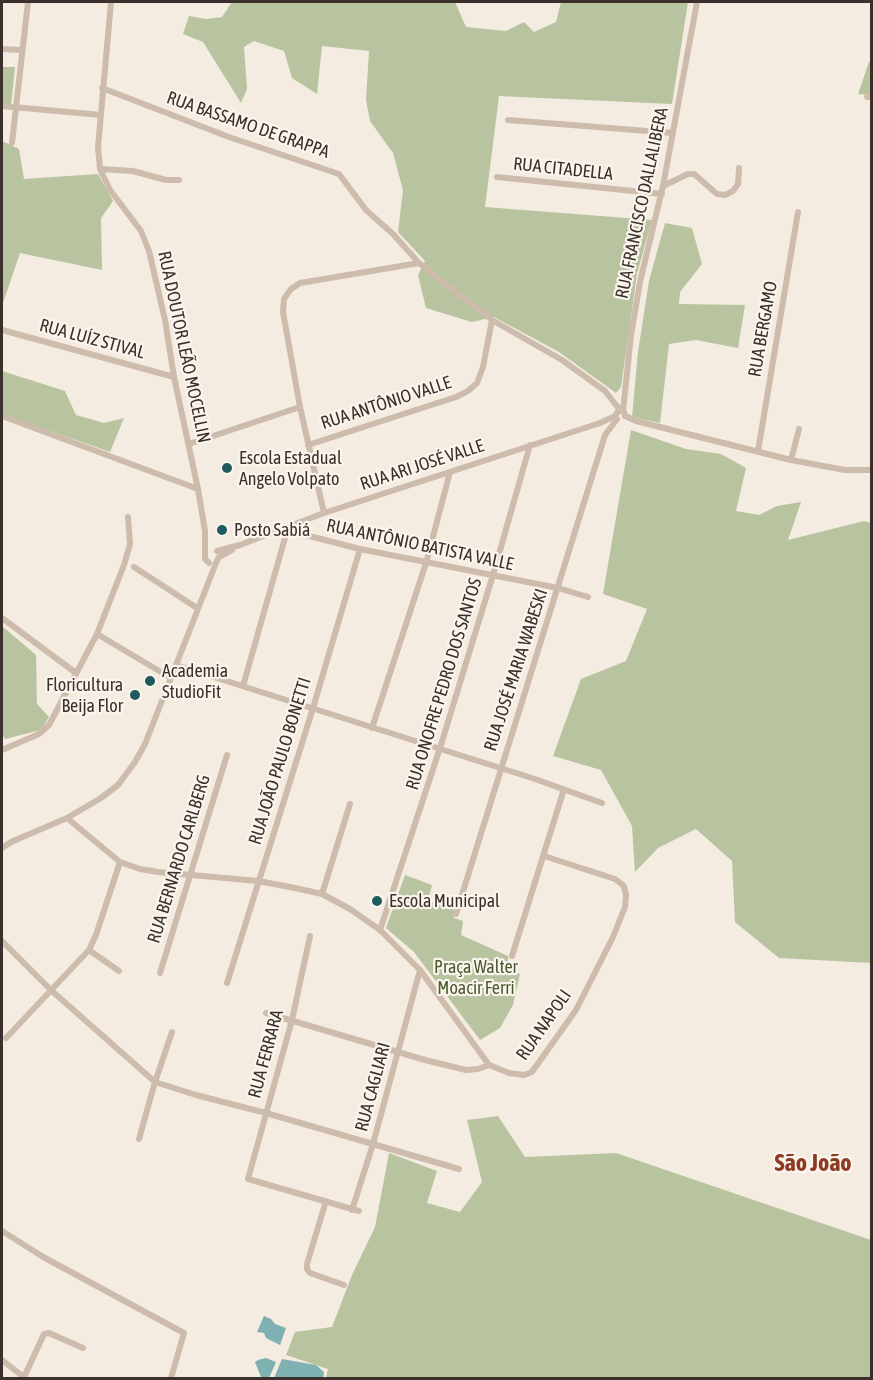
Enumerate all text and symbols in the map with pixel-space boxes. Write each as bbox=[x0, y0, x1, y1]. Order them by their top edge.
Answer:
street label: RUA BASSAMO DE GRAPPA bbox=[164, 87, 332, 163]
street label: RUA FRANCISCO DALLALIBERA bbox=[611, 105, 673, 301]
street label: RUA CITADELLA bbox=[512, 153, 614, 185]
street label: RUA DOUTOR LEÃO MOCELLIN bbox=[153, 249, 215, 445]
street label: RUA BERGAMO bbox=[744, 279, 782, 379]
street label: RUA LUÍZ STIVAL bbox=[37, 315, 147, 363]
street label: RUA ANTÔNIO VALLE bbox=[318, 372, 454, 434]
street label: RUA ARI JOSÉ VALLE bbox=[357, 435, 487, 495]
place label: Escola Estadual Angelo Volpato bbox=[239, 447, 342, 490]
marker: Escola Estadual Angelo Volpato bbox=[220, 461, 234, 475]
street label: RUA ANTÔNIO BATISTA VALLE bbox=[325, 515, 515, 575]
place label: Posto Sabiá bbox=[234, 519, 310, 541]
marker: Posto Sabiá bbox=[215, 523, 229, 537]
street label: RUA ONOFRE PEDRO DOS SANTOS bbox=[401, 575, 487, 793]
street label: RUA JOSÉ MARIA WABESKI bbox=[480, 586, 552, 754]
place label: Academia StudioFit bbox=[162, 660, 228, 702]
place label: Floricultura Beija Flor bbox=[46, 674, 123, 716]
marker: Academia StudioFit bbox=[143, 674, 157, 688]
street label: RUA JOÃO PAULO BONETTI bbox=[244, 675, 316, 847]
marker: Floricultura Beija Flor bbox=[128, 688, 142, 702]
street label: RUA BERNARDO CARLBERG bbox=[143, 772, 215, 946]
place label: Escola Municipal bbox=[389, 890, 500, 912]
marker: Escola Municipal bbox=[370, 894, 384, 908]
park label: Praça Walter Moacir Ferri bbox=[434, 956, 518, 998]
street label: RUA NAPOLI bbox=[512, 986, 576, 1064]
street label: RUA FERRARA bbox=[244, 1008, 288, 1100]
street label: RUA CAGLIARI bbox=[351, 1040, 395, 1134]
district label: São João bbox=[774, 1149, 852, 1177]

